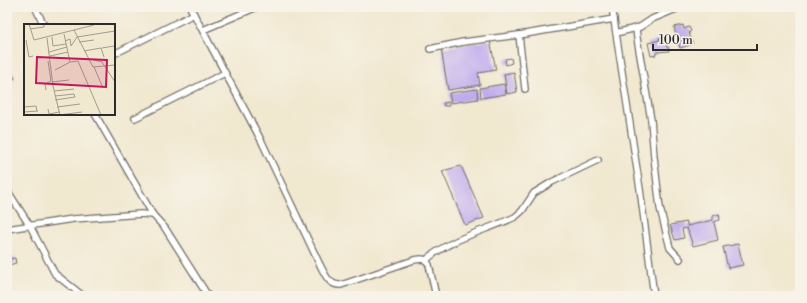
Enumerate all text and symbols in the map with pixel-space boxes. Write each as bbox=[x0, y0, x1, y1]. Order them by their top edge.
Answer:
inset map bbox=[24, 24, 115, 115]
scale bar bbox=[653, 26, 757, 52]
text: 100 m bbox=[659, 33, 693, 48]

